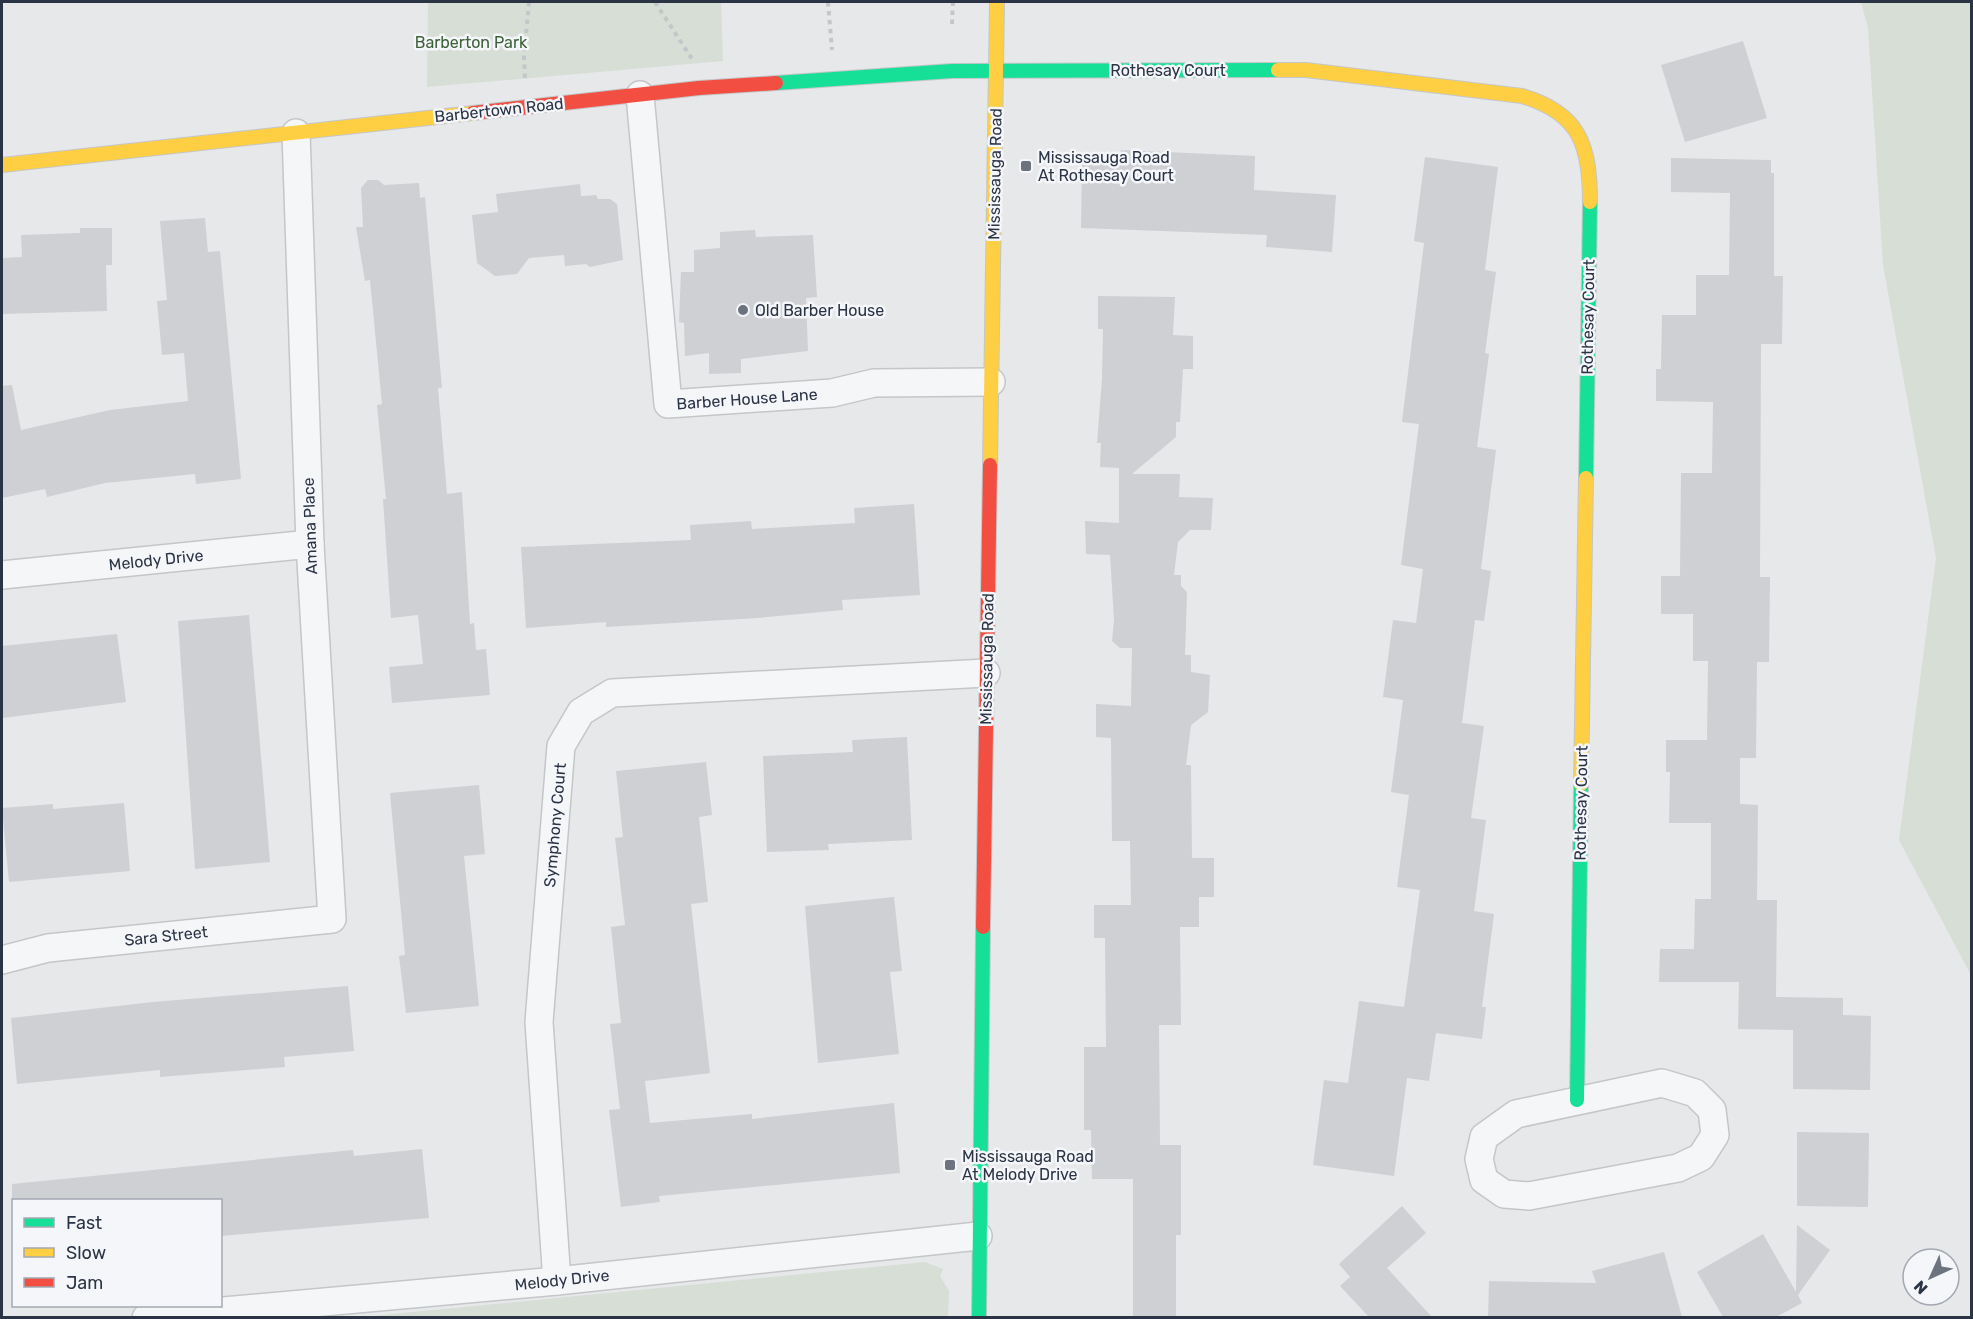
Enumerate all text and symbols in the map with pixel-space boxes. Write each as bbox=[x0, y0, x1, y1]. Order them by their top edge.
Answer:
park label: Barberton Park bbox=[415, 33, 528, 52]
street label: Rothesay Court bbox=[1110, 61, 1226, 80]
street label: Barbertown Road bbox=[433, 94, 565, 126]
street label: Mississauga Road bbox=[984, 108, 1006, 240]
place label: Mississauga Road At Rothesay Court bbox=[1038, 148, 1174, 185]
marker: Mississauga Road At Rothesay Court bbox=[1019, 159, 1033, 173]
street label: Rothesay Court bbox=[1577, 259, 1599, 375]
place label: Old Barber House bbox=[755, 301, 884, 320]
marker: Old Barber House bbox=[736, 303, 750, 317]
street label: Barber House Lane bbox=[676, 385, 818, 413]
street label: Amana Place bbox=[299, 477, 321, 575]
street label: Melody Drive bbox=[108, 546, 204, 574]
street label: Mississauga Road bbox=[976, 593, 998, 725]
street label: Rothesay Court bbox=[1570, 745, 1592, 861]
street label: Symphony Court bbox=[540, 762, 570, 888]
street label: Sara Street bbox=[123, 922, 209, 950]
place label: Mississauga Road At Melody Drive bbox=[962, 1147, 1094, 1184]
marker: Mississauga Road At Melody Drive bbox=[943, 1158, 957, 1172]
legend bbox=[12, 1199, 222, 1307]
text: Fast bbox=[66, 1212, 102, 1234]
text: Slow bbox=[66, 1242, 106, 1264]
north arrow bbox=[1901, 1247, 1961, 1307]
street label: Melody Drive bbox=[514, 1266, 610, 1294]
text: Jam bbox=[66, 1272, 103, 1294]
text: N bbox=[1910, 1276, 1932, 1298]

